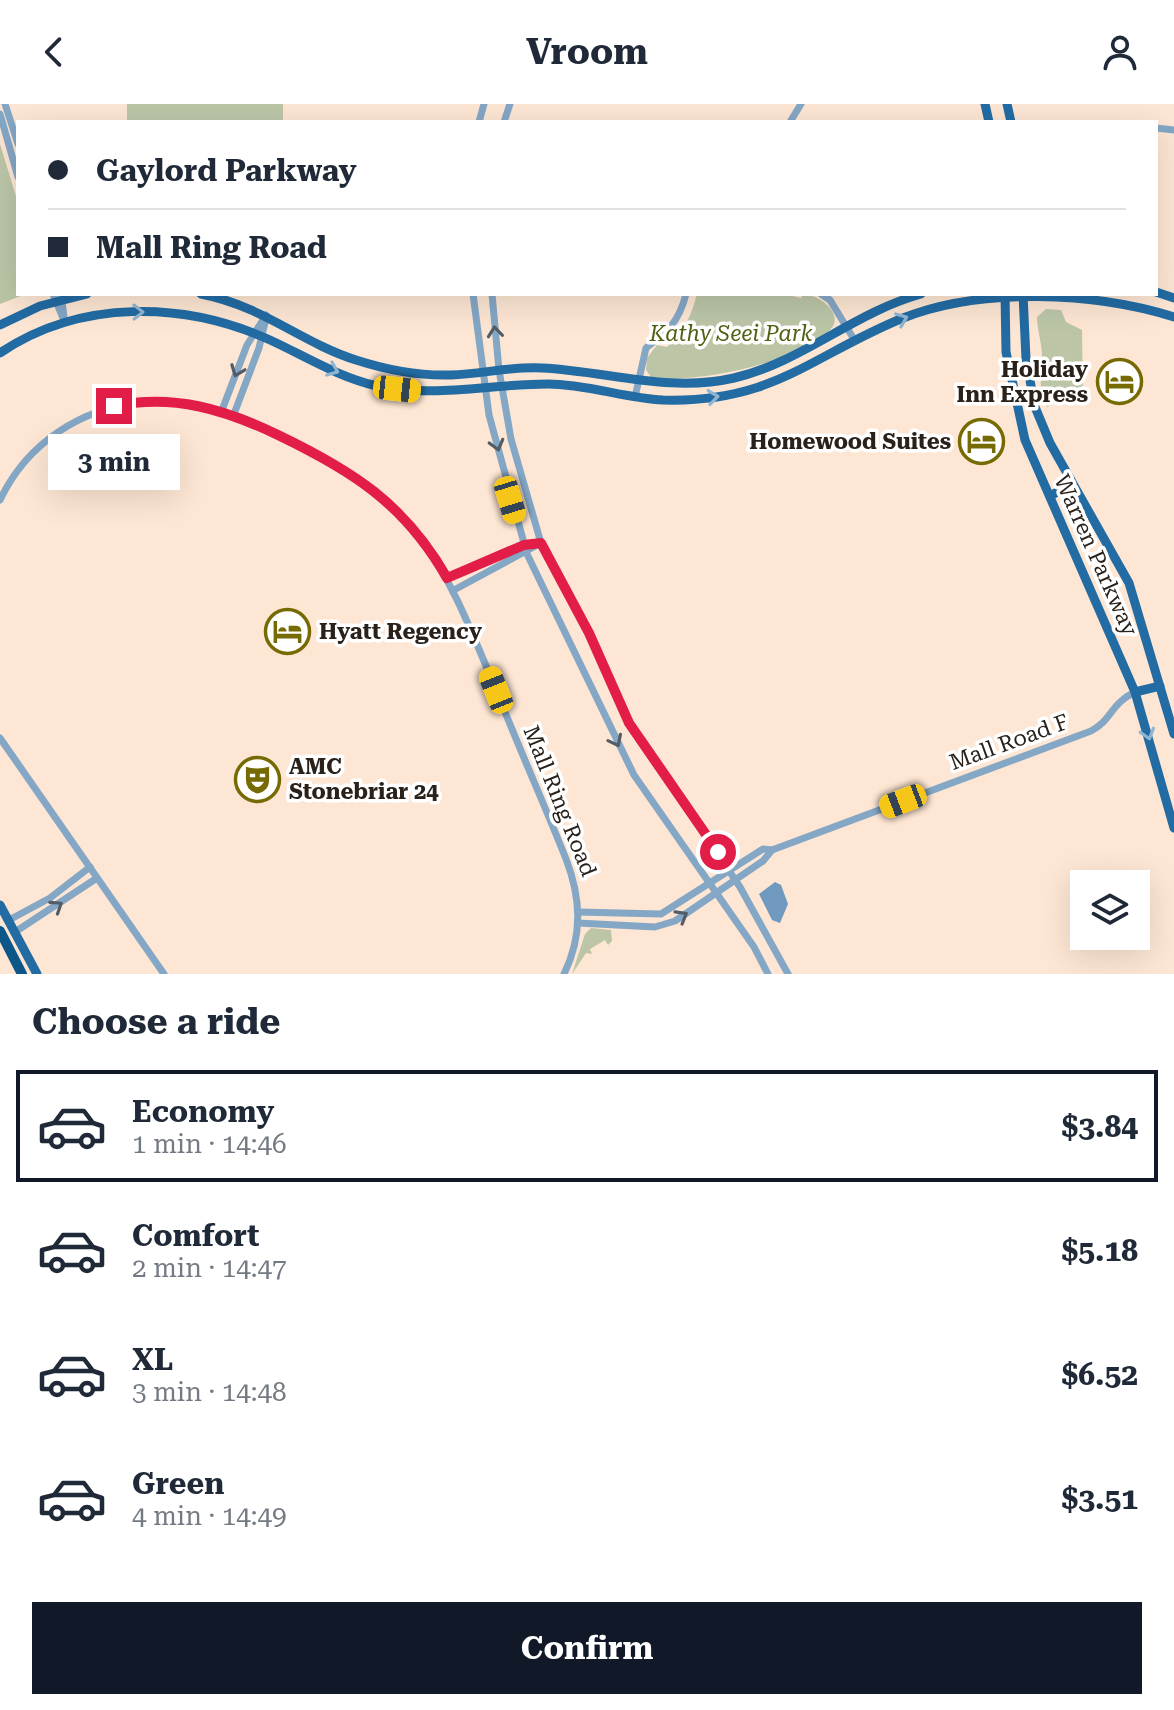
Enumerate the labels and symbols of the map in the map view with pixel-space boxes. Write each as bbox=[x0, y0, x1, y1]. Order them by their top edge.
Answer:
one-way arrow bbox=[132, 303, 145, 321]
one-way arrow bbox=[894, 312, 908, 329]
park label: Kathy Seei Park bbox=[649, 321, 813, 346]
one-way arrow bbox=[486, 325, 503, 338]
place label: Holiday Inn Express bbox=[957, 357, 1089, 407]
hotel icon: Holiday Inn Express bbox=[1095, 358, 1143, 406]
one-way arrow bbox=[325, 361, 339, 377]
one-way arrow bbox=[230, 363, 247, 377]
car bbox=[372, 375, 422, 403]
route end bbox=[96, 388, 132, 424]
one-way arrow bbox=[707, 389, 720, 406]
hotel icon: Homewood Suites bbox=[958, 417, 1006, 465]
place label: Homewood Suites bbox=[749, 429, 951, 454]
callout: 3 min bbox=[48, 434, 180, 490]
one-way arrow bbox=[487, 438, 504, 452]
street label: Warren Parkway bbox=[1049, 471, 1143, 639]
car bbox=[492, 474, 528, 526]
hotel icon: Hyatt Regency bbox=[264, 607, 312, 655]
place label: Hyatt Regency bbox=[319, 619, 483, 644]
car bbox=[476, 663, 516, 717]
street label: Mall Road F bbox=[946, 709, 1072, 775]
street label: Mall Ring Road bbox=[518, 722, 602, 880]
one-way arrow bbox=[1138, 727, 1154, 741]
one-way arrow bbox=[606, 732, 622, 747]
place label: AMC Stonebriar 24 bbox=[289, 754, 439, 804]
theatre icon: AMC Stonebriar 24 bbox=[234, 755, 282, 803]
car bbox=[876, 781, 930, 821]
route start bbox=[700, 834, 736, 870]
one-way arrow bbox=[48, 901, 63, 916]
one-way arrow bbox=[673, 910, 688, 926]

